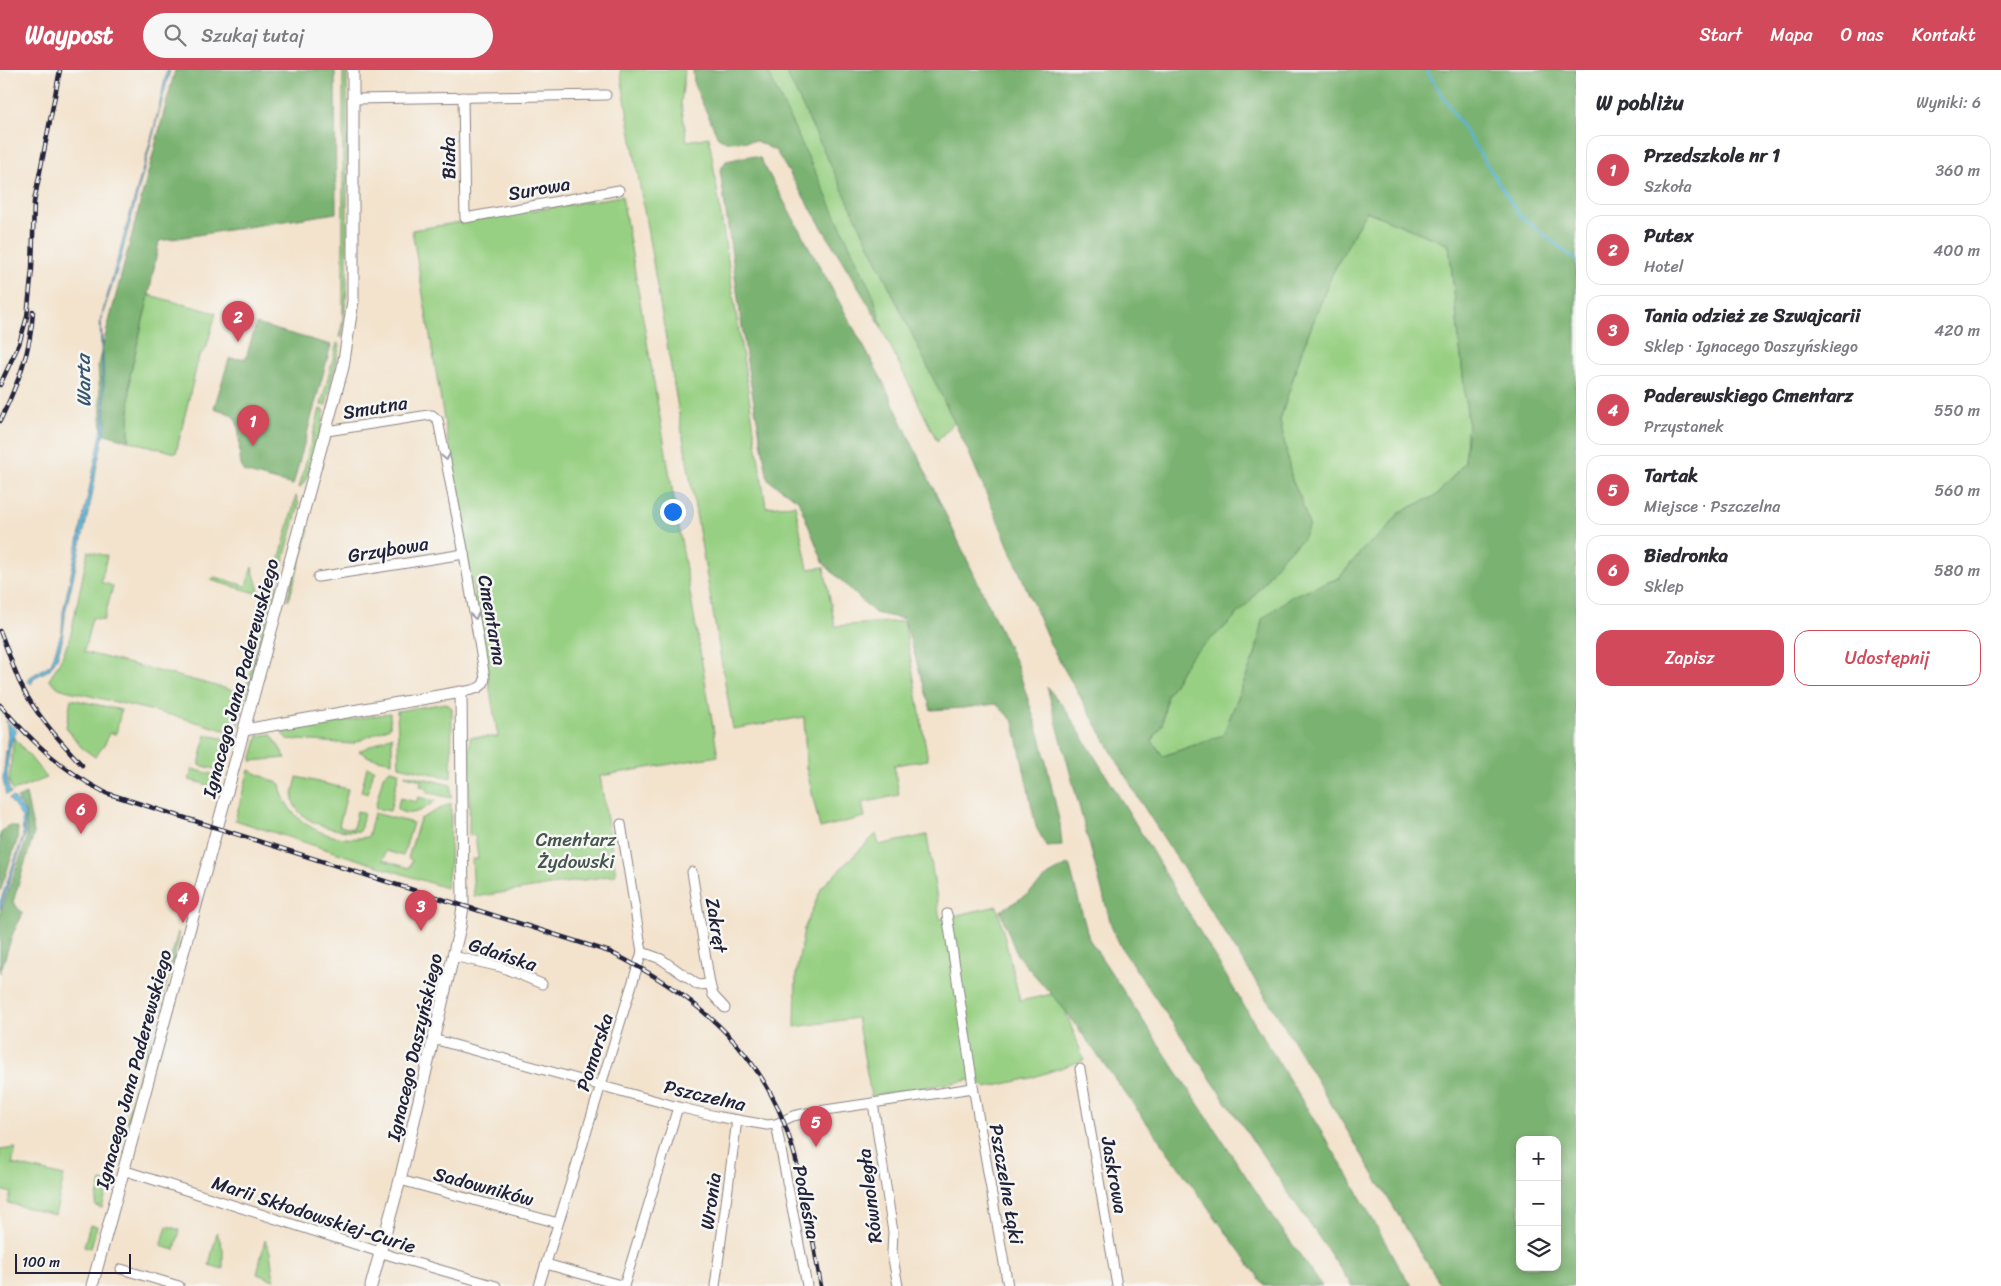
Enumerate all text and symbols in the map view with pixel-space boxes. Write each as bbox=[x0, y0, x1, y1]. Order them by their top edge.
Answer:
search box bbox=[143, 13, 493, 58]
text: Waypost bbox=[25, 14, 113, 56]
text: Szukaj tutaj bbox=[201, 19, 304, 52]
text: Start bbox=[1699, 19, 1742, 51]
text: Mapa bbox=[1770, 19, 1813, 51]
text: O nas bbox=[1841, 19, 1884, 51]
text: Kontakt bbox=[1912, 19, 1976, 51]
icon: search bbox=[161, 21, 189, 49]
text: W pobliżu bbox=[1596, 84, 1684, 122]
text: Wyniki: 6 bbox=[1916, 88, 1981, 117]
street label: Biała bbox=[432, 136, 465, 180]
text: Przedszkole nr 1 bbox=[1644, 139, 1780, 172]
text: 1 bbox=[1610, 156, 1616, 185]
text: 360 m bbox=[1936, 156, 1980, 185]
street label: Surowa bbox=[506, 167, 573, 210]
text: Szkoła bbox=[1644, 172, 1692, 201]
text: Putex bbox=[1644, 219, 1694, 252]
text: 2 bbox=[1608, 236, 1618, 265]
text: 400 m bbox=[1933, 236, 1980, 265]
text: Hotel bbox=[1644, 252, 1683, 281]
text: Tania odzież ze Szwajcarii bbox=[1644, 299, 1860, 332]
pin: 2 bbox=[222, 301, 254, 342]
text: 3 bbox=[1609, 316, 1617, 345]
text: 420 m bbox=[1934, 316, 1980, 345]
text: Sklep · Ignacego Daszyńskiego bbox=[1644, 332, 1858, 361]
water label: Warta bbox=[65, 352, 101, 408]
text: Paderewskiego Cmentarz bbox=[1644, 379, 1853, 412]
street label: Smutna bbox=[340, 386, 410, 429]
text: 4 bbox=[1608, 396, 1618, 425]
text: 550 m bbox=[1934, 396, 1980, 425]
pin: 1 bbox=[237, 405, 269, 446]
text: Przystanek bbox=[1644, 412, 1724, 441]
one-way arrow bbox=[440, 452, 451, 461]
text: Tartak bbox=[1644, 459, 1698, 492]
text: 5 bbox=[1608, 476, 1618, 505]
text: 560 m bbox=[1935, 476, 1980, 505]
text: Miejsce · Pszczelna bbox=[1644, 492, 1780, 521]
your location bbox=[660, 499, 686, 525]
street label: Grzybowa bbox=[345, 527, 431, 572]
text: Biedronka bbox=[1644, 539, 1728, 572]
street label: Ignacego Jana Paderewskiego bbox=[192, 554, 288, 802]
text: 6 bbox=[1608, 556, 1618, 585]
text: 580 m bbox=[1934, 556, 1980, 585]
street label: Cmentarna bbox=[468, 572, 517, 668]
text: Sklep bbox=[1644, 572, 1684, 601]
one-way arrow bbox=[469, 612, 479, 621]
button: Zapisz bbox=[1596, 630, 1784, 686]
button: Udostępnij bbox=[1794, 630, 1981, 686]
pin: 6 bbox=[65, 793, 97, 834]
park label: Cmentarz Żydowski bbox=[536, 823, 617, 878]
pin: 4 bbox=[167, 882, 199, 923]
pin: 3 bbox=[405, 890, 437, 931]
street label: Zakręt bbox=[696, 895, 737, 956]
street label: Gdańska bbox=[464, 928, 542, 981]
street label: Ignacego Jana Paderewskiego bbox=[85, 945, 181, 1193]
street label: Ignacego Daszyńskiego bbox=[377, 950, 452, 1145]
street label: Pomorska bbox=[566, 1008, 623, 1096]
street label: Pszczelna bbox=[661, 1070, 749, 1121]
pin: 5 bbox=[800, 1106, 832, 1147]
street label: Pszczelne Łąki bbox=[980, 1121, 1033, 1248]
street label: Jaskrowa bbox=[1091, 1133, 1138, 1217]
map controls bbox=[1516, 1136, 1561, 1271]
button: + bbox=[1516, 1136, 1561, 1181]
street label: Równoległa bbox=[847, 1146, 892, 1245]
street label: Sadowników bbox=[430, 1157, 538, 1216]
street label: Podleśna bbox=[783, 1162, 830, 1242]
street label: Marii Skłodowskiej-Curie bbox=[208, 1166, 420, 1263]
street label: Wronia bbox=[690, 1170, 731, 1232]
button: − bbox=[1516, 1181, 1561, 1226]
button: layers bbox=[1516, 1226, 1561, 1271]
text: 100 m bbox=[22, 1250, 60, 1275]
scale bar bbox=[15, 1251, 131, 1274]

